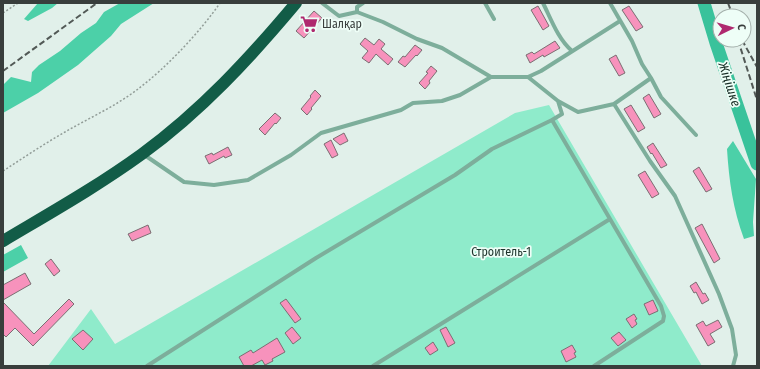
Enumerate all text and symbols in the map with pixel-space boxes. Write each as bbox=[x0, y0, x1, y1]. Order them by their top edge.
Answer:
north arrow bbox=[712, 8, 752, 48]
supermarket icon: Шалқар bbox=[299, 14, 319, 34]
place label: Шалқар bbox=[322, 17, 362, 31]
text: С bbox=[735, 24, 748, 31]
water label: Жіңішке bbox=[715, 59, 744, 108]
park label: Строитель-1 bbox=[471, 245, 531, 259]

